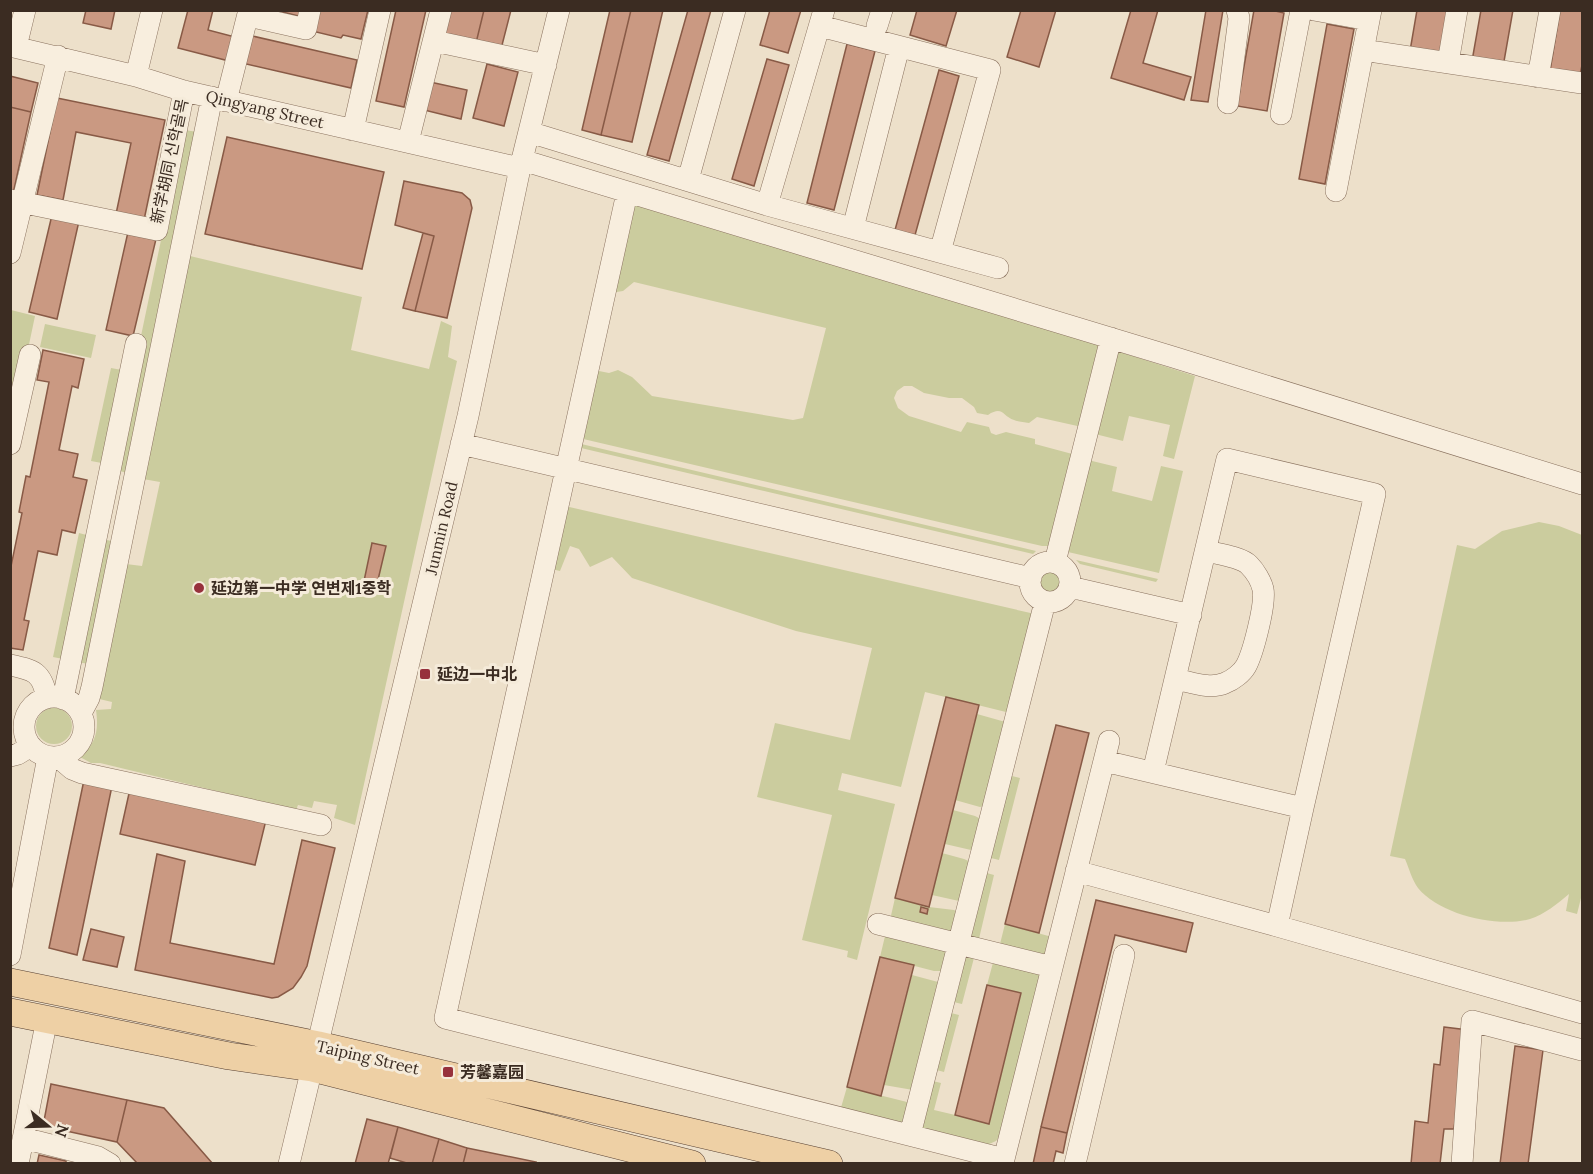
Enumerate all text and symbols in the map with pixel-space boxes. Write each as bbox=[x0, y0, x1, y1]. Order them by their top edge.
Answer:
street label: Qingyang Street bbox=[204, 86, 327, 133]
street label: 新学胡同 신학골목 bbox=[146, 96, 192, 225]
street label: Junmin Road bbox=[420, 479, 462, 578]
place label: 延边第一中学 연변제1중학 bbox=[211, 578, 392, 598]
marker: 延边第一中学 연변제1중학 bbox=[192, 581, 206, 595]
place label: 延边一中北 bbox=[437, 664, 517, 684]
marker: 延边一中北 bbox=[418, 667, 432, 681]
street label: Taiping Street bbox=[315, 1035, 422, 1079]
place label: 芳馨嘉园 bbox=[460, 1062, 524, 1082]
marker: 芳馨嘉园 bbox=[441, 1065, 455, 1079]
north arrow bbox=[18, 1096, 78, 1156]
text: N bbox=[51, 1122, 74, 1140]

